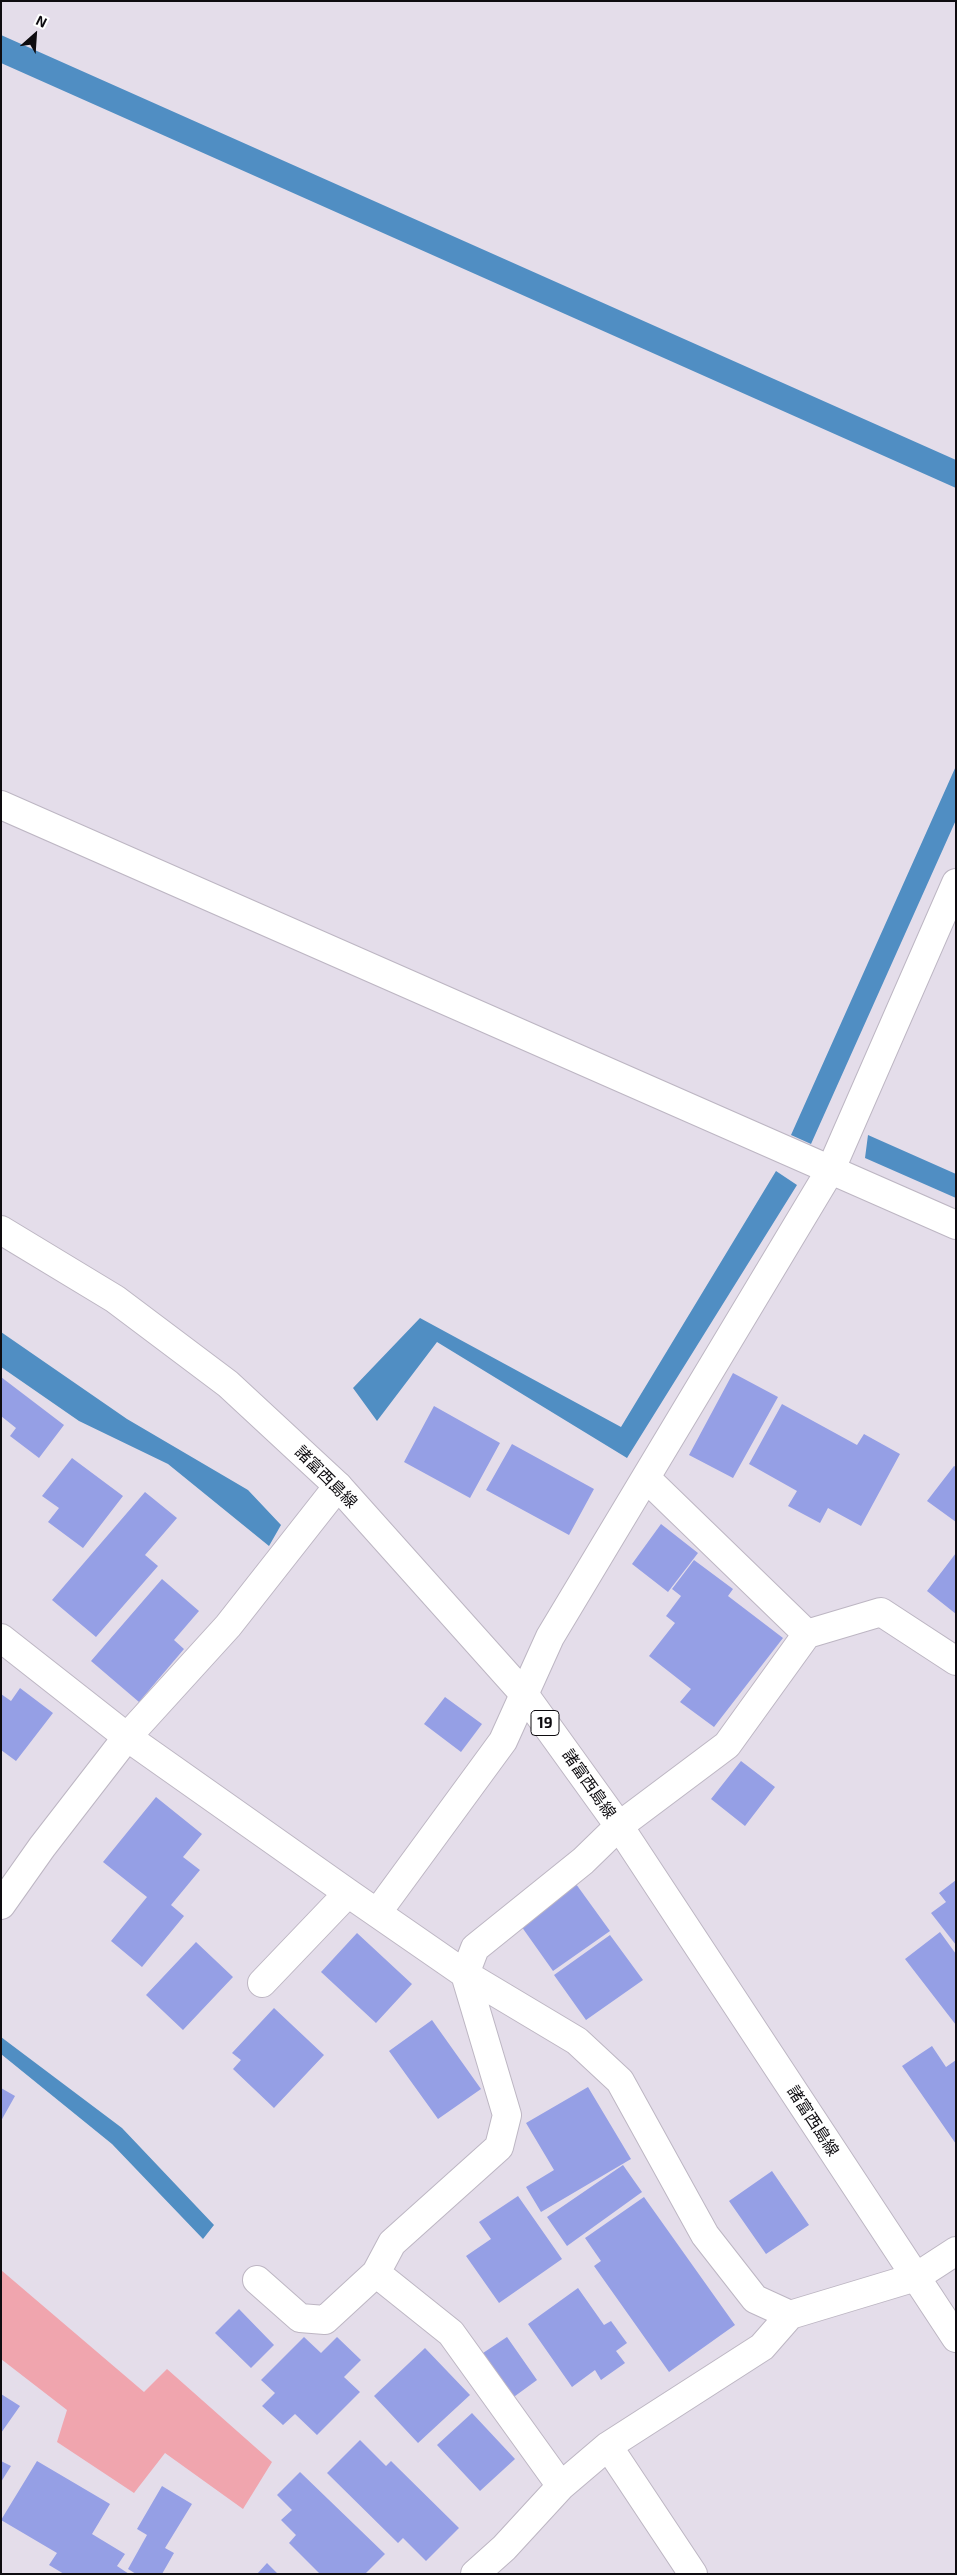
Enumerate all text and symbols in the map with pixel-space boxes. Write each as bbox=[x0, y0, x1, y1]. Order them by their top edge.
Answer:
north arrow bbox=[10, 10, 60, 60]
text: N bbox=[34, 11, 50, 31]
street label: 諸富西島線 bbox=[291, 1442, 361, 1512]
road number: 19 bbox=[531, 1710, 559, 1736]
street label: 諸富西島線 bbox=[558, 1746, 620, 1822]
street label: 諸富西島線 bbox=[783, 2082, 843, 2160]

